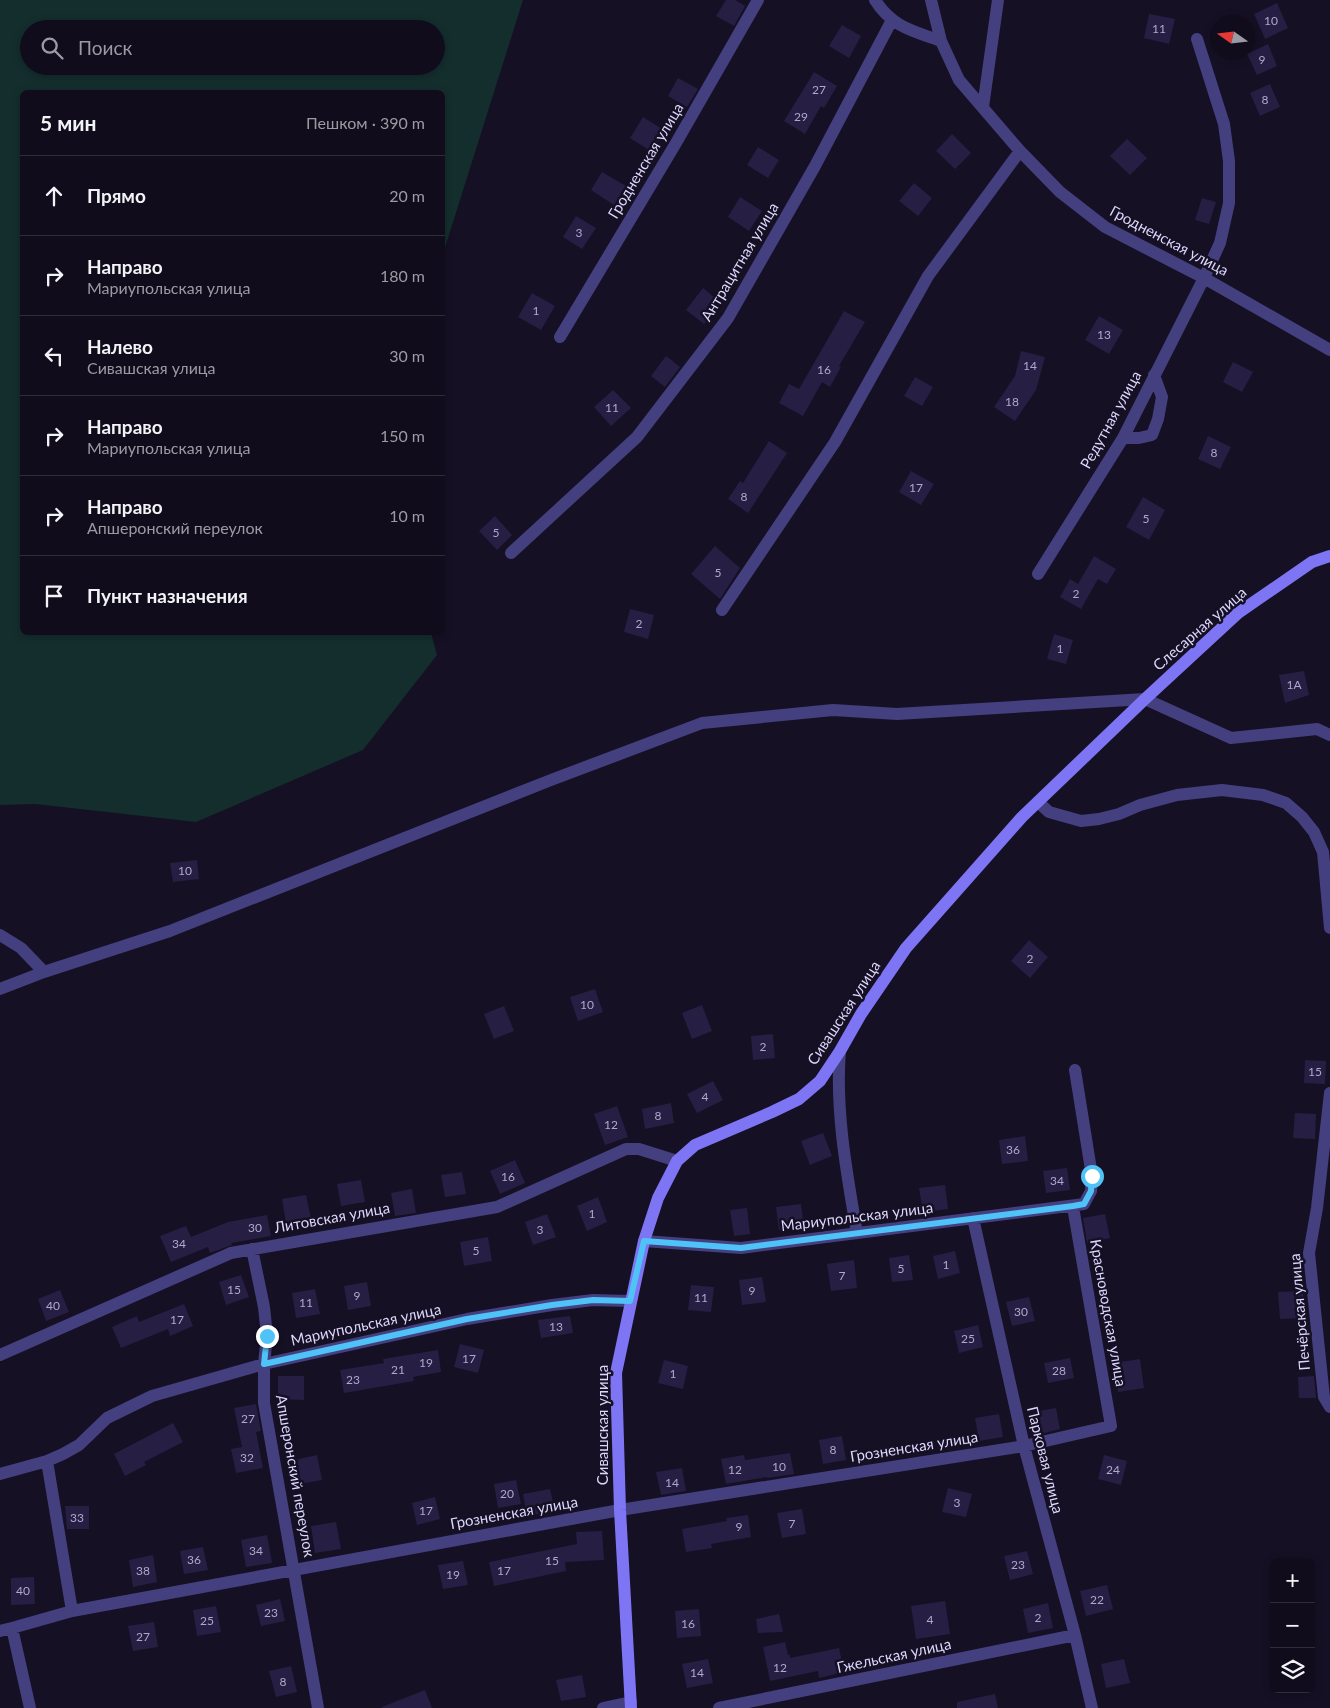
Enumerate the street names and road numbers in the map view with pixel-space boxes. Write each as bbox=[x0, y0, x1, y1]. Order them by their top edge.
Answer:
street label: Гродненская улица bbox=[604, 99, 687, 222]
street label: Антрацитная улица bbox=[697, 199, 782, 324]
street label: Гродненская улица bbox=[1107, 201, 1232, 279]
street label: Редутная улица bbox=[1076, 368, 1144, 471]
street label: Слесарная улица bbox=[1149, 583, 1250, 674]
street label: Сивашская улица bbox=[803, 957, 884, 1068]
street label: Литовская улица bbox=[272, 1198, 391, 1236]
street label: Мариупольская улица bbox=[780, 1198, 934, 1234]
street label: Красноводская улица bbox=[1087, 1238, 1131, 1388]
street label: Печёрская улица bbox=[1285, 1253, 1313, 1371]
street label: Мариупольская улица bbox=[289, 1299, 443, 1349]
street label: Сивашская улица bbox=[593, 1365, 611, 1485]
street label: Апшеронский переулок bbox=[273, 1393, 319, 1559]
street label: Парковая улица bbox=[1024, 1404, 1068, 1515]
street label: Грозненская улица bbox=[849, 1427, 979, 1465]
street label: Грозненская улица bbox=[449, 1492, 579, 1532]
street label: Гжельская улица bbox=[835, 1634, 953, 1676]

